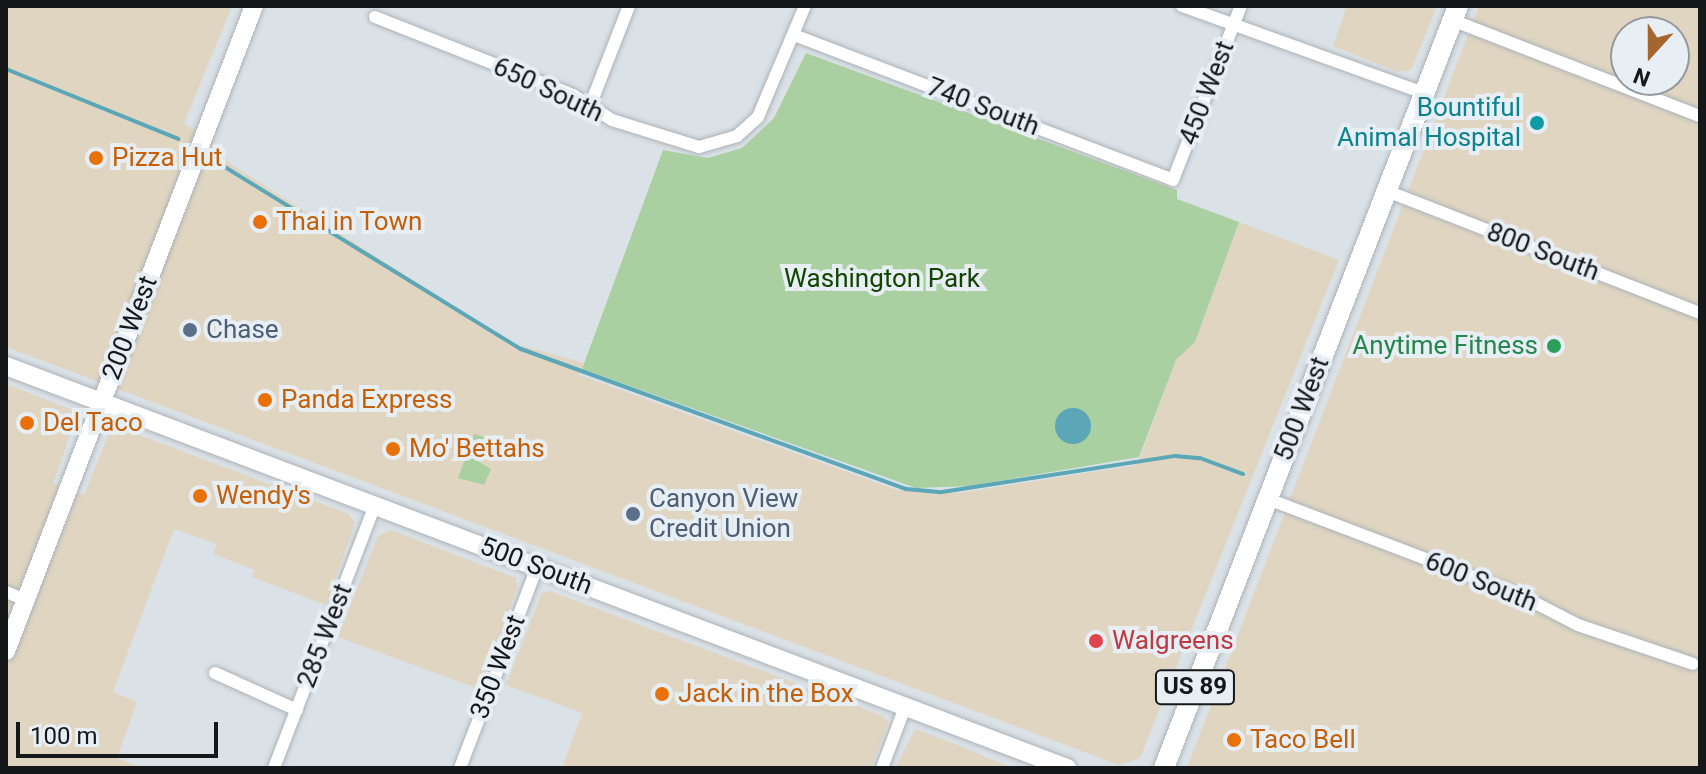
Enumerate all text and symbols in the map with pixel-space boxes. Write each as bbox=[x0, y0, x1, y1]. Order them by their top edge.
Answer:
north arrow bbox=[1610, 16, 1690, 96]
street label: 450 West bbox=[1173, 37, 1241, 149]
street label: 650 South bbox=[488, 51, 608, 129]
text: N bbox=[1630, 63, 1654, 91]
street label: 740 South bbox=[922, 71, 1044, 143]
place label: Bountiful Animal Hospital bbox=[1337, 92, 1521, 154]
marker: Bountiful Animal Hospital bbox=[1528, 114, 1546, 132]
place label: Pizza Hut bbox=[112, 142, 222, 174]
marker: Pizza Hut bbox=[87, 149, 105, 167]
place label: Thai in Town bbox=[276, 206, 423, 238]
marker: Thai in Town bbox=[251, 213, 269, 231]
street label: 800 South bbox=[1482, 216, 1604, 288]
park label: Washington Park bbox=[784, 263, 980, 295]
street label: 200 West bbox=[96, 272, 164, 384]
place label: Chase bbox=[206, 314, 279, 346]
marker: Chase bbox=[181, 321, 199, 339]
place label: Anytime Fitness bbox=[1352, 330, 1538, 362]
marker: Anytime Fitness bbox=[1545, 337, 1563, 355]
street label: 500 West bbox=[1268, 353, 1336, 465]
place label: Panda Express bbox=[281, 384, 452, 416]
marker: Panda Express bbox=[256, 391, 274, 409]
place label: Del Taco bbox=[43, 407, 143, 439]
marker: Del Taco bbox=[18, 414, 36, 432]
place label: Mo' Bettahs bbox=[409, 433, 545, 465]
marker: Mo' Bettahs bbox=[384, 440, 402, 458]
place label: Wendy's bbox=[216, 480, 311, 512]
place label: Canyon View Credit Union bbox=[649, 483, 798, 544]
marker: Wendy's bbox=[191, 487, 209, 505]
marker: Canyon View Credit Union bbox=[624, 505, 642, 523]
street label: 500 South bbox=[475, 530, 597, 602]
street label: 600 South bbox=[1421, 545, 1541, 619]
street label: 285 West bbox=[291, 580, 359, 692]
street label: 350 West bbox=[464, 611, 532, 723]
place label: Walgreens bbox=[1112, 625, 1234, 657]
marker: Walgreens bbox=[1087, 632, 1105, 650]
road number: US 89 bbox=[1153, 667, 1237, 707]
place label: Jack in the Box bbox=[678, 678, 854, 710]
marker: Jack in the Box bbox=[653, 685, 671, 703]
scale bar bbox=[20, 706, 222, 756]
text: 100 m bbox=[30, 722, 97, 750]
place label: Taco Bell bbox=[1250, 724, 1356, 756]
marker: Taco Bell bbox=[1225, 731, 1243, 749]

